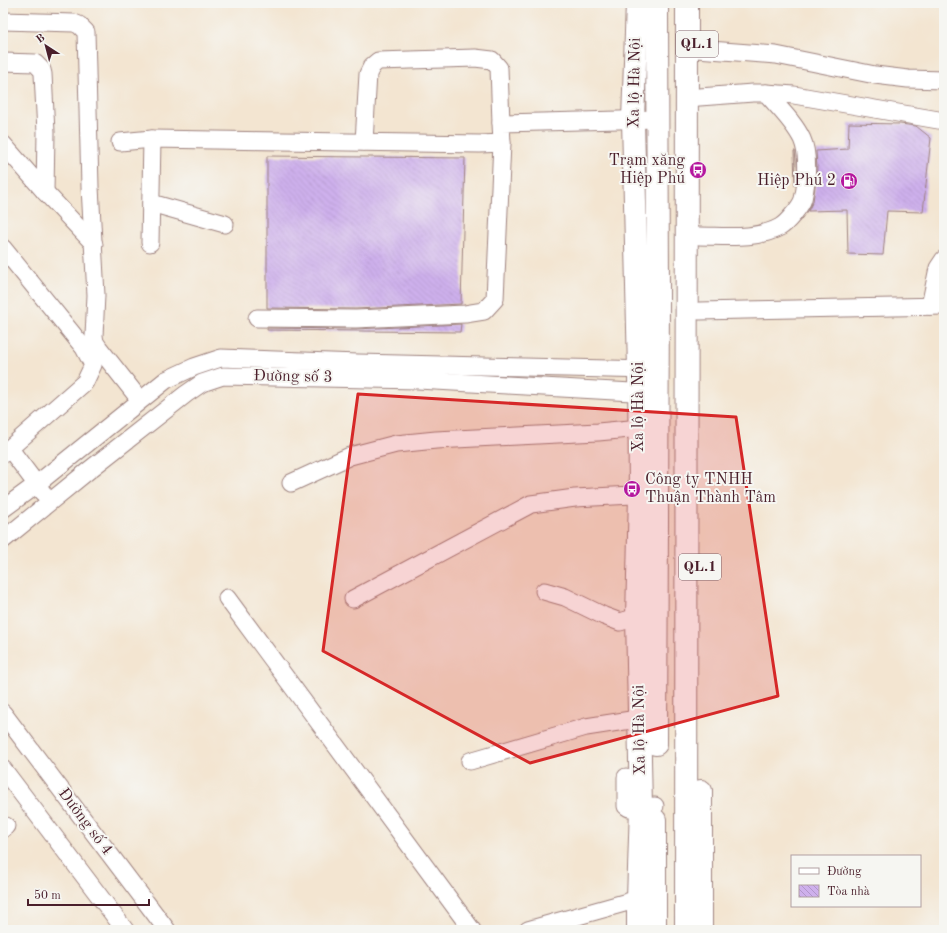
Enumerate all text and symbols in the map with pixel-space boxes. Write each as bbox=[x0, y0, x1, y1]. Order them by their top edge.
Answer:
north arrow bbox=[26, 26, 66, 66]
road number: QL.1 bbox=[676, 31, 718, 57]
text: B bbox=[35, 32, 48, 46]
street label: Xa lộ Hà Nội bbox=[626, 38, 644, 128]
place label: Trạm xăng Hiệp Phú bbox=[608, 153, 685, 187]
bus stop icon: Trạm xăng Hiệp Phú bbox=[688, 160, 708, 180]
fuel station icon: Hiệp Phú 2 bbox=[839, 171, 859, 191]
place label: Hiệp Phú 2 bbox=[757, 173, 836, 189]
street label: Xa lộ Hà Nội bbox=[631, 362, 647, 452]
street label: Đường số 3 bbox=[253, 366, 333, 386]
place label: Công ty TNHH Thuận Thành Tâm bbox=[645, 472, 776, 506]
bus stop icon: Công ty TNHH Thuận Thành Tâm bbox=[622, 479, 642, 499]
road number: QL.1 bbox=[679, 554, 721, 580]
street label: Xa lộ Hà Nội bbox=[631, 685, 649, 775]
street label: Đường số 4 bbox=[55, 784, 117, 858]
legend bbox=[791, 855, 921, 907]
text: Đường bbox=[827, 866, 862, 878]
scale bar bbox=[28, 881, 149, 907]
text: Tòa nhà bbox=[827, 886, 870, 898]
text: 50 m bbox=[34, 889, 61, 902]

